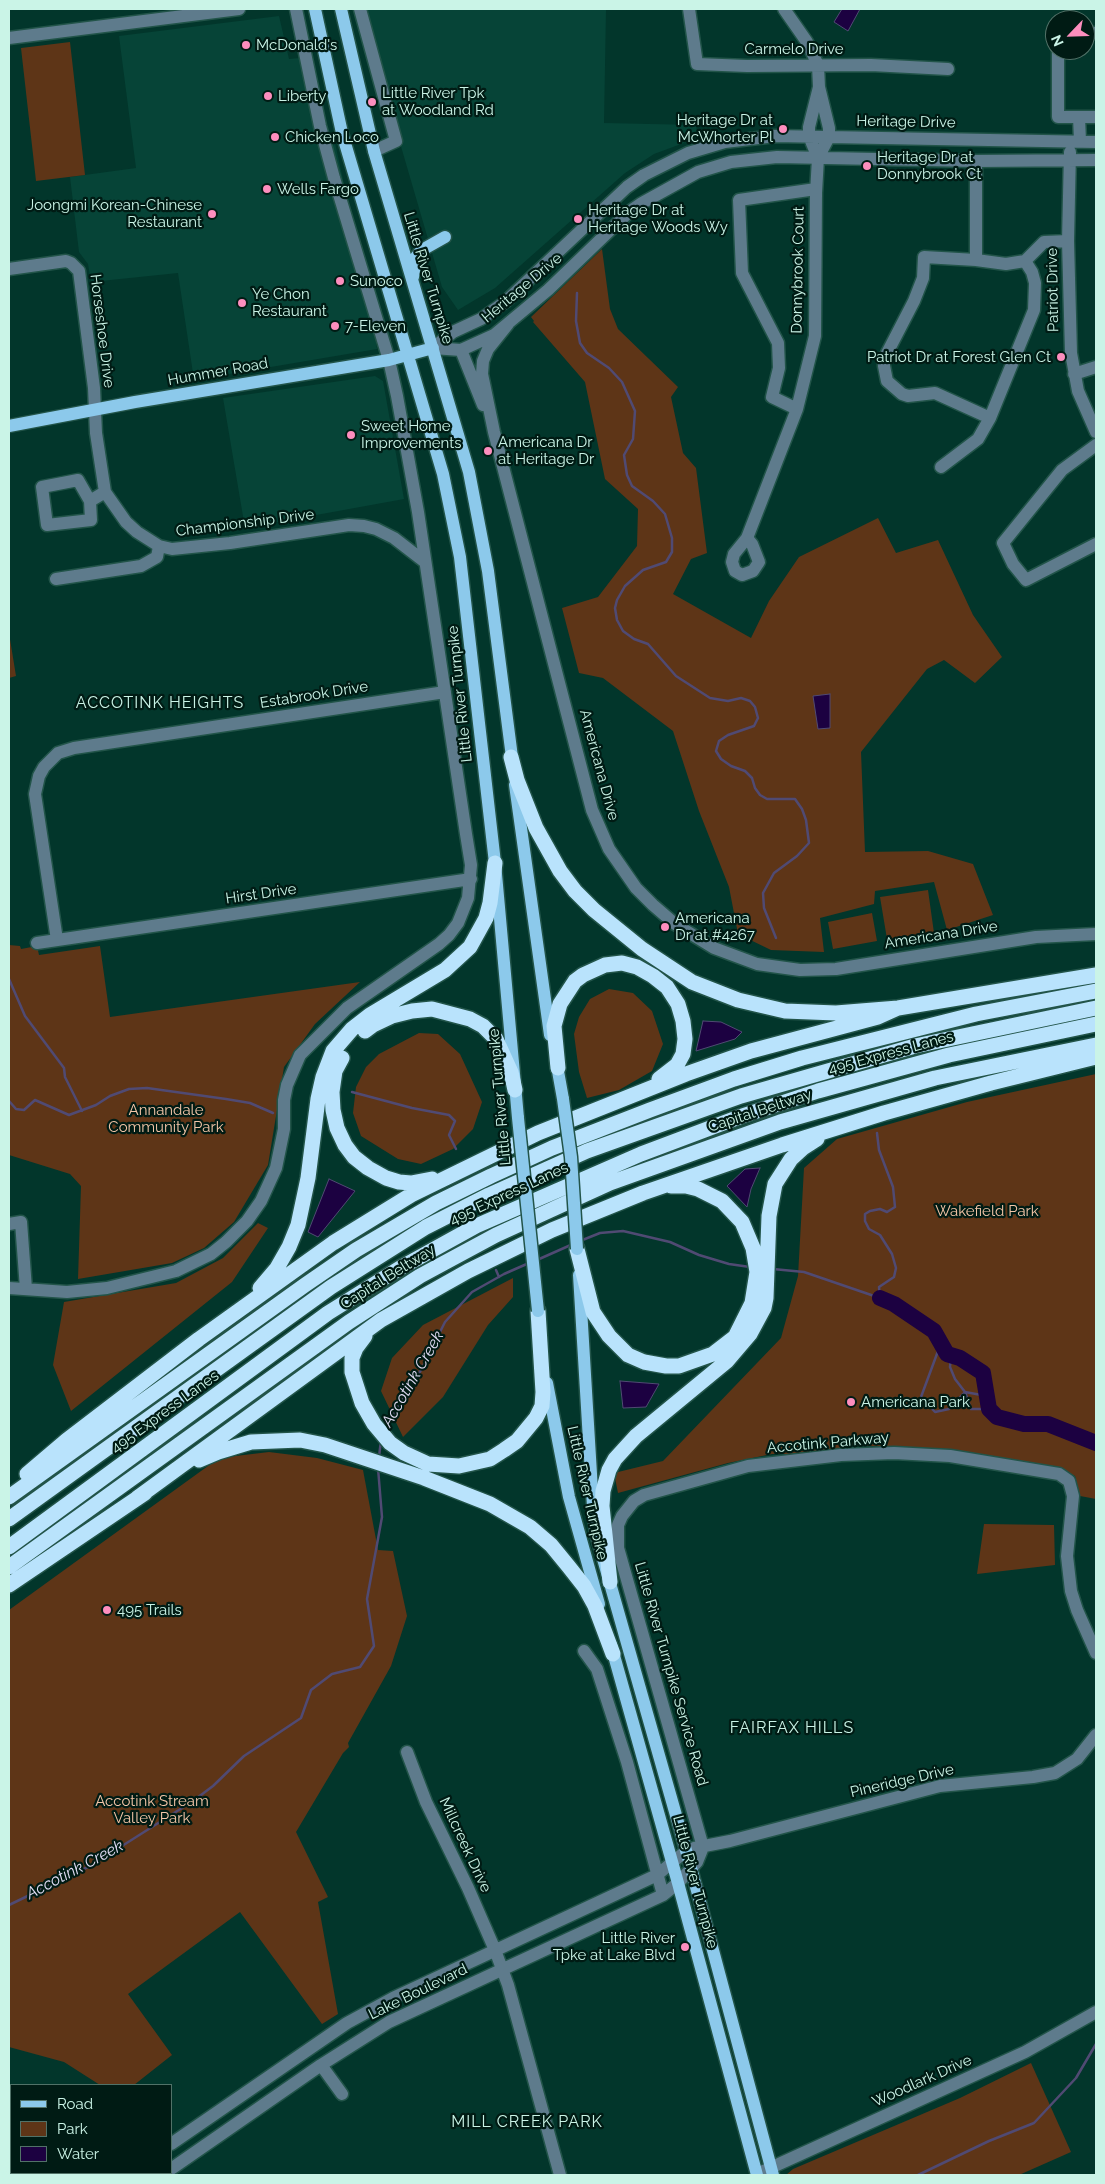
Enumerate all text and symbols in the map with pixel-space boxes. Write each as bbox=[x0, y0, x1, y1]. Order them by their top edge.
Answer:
north arrow bbox=[1045, 10, 1095, 60]
text: N bbox=[1048, 33, 1067, 49]
place label: McDonald's bbox=[256, 36, 337, 54]
marker: McDonald's bbox=[240, 39, 252, 51]
street label: Carmelo Drive bbox=[745, 40, 843, 58]
place label: Little River Tpk at Woodland Rd bbox=[382, 84, 494, 119]
place label: Liberty bbox=[278, 87, 326, 105]
marker: Liberty bbox=[262, 90, 274, 102]
marker: Little River Tpk at Woodland Rd bbox=[366, 96, 378, 108]
place label: Heritage Dr at McWhorter Pl bbox=[677, 111, 773, 146]
street label: Heritage Drive bbox=[856, 112, 956, 132]
marker: Heritage Dr at McWhorter Pl bbox=[777, 123, 789, 135]
place label: Chicken Loco bbox=[285, 128, 379, 146]
marker: Chicken Loco bbox=[269, 131, 281, 143]
place label: Heritage Dr at Donnybrook Ct bbox=[877, 148, 981, 183]
marker: Heritage Dr at Donnybrook Ct bbox=[861, 160, 873, 172]
place label: Wells Fargo bbox=[277, 180, 359, 198]
marker: Wells Fargo bbox=[261, 183, 273, 195]
place label: Joongmi Korean-Chinese Restaurant bbox=[27, 196, 202, 231]
place label: Heritage Dr at Heritage Woods Wy bbox=[588, 201, 728, 236]
street label: Donnybrook Court bbox=[788, 206, 808, 334]
marker: Joongmi Korean-Chinese Restaurant bbox=[206, 208, 218, 220]
street label: Little River Turnpike bbox=[399, 210, 457, 346]
marker: Heritage Dr at Heritage Woods Wy bbox=[572, 213, 584, 225]
street label: Patriot Drive bbox=[1043, 248, 1063, 332]
street label: Heritage Drive bbox=[478, 249, 566, 327]
place label: Sunoco bbox=[350, 272, 403, 290]
street label: Horseshoe Drive bbox=[86, 273, 118, 389]
marker: Sunoco bbox=[334, 275, 346, 287]
place label: Ye Chon Restaurant bbox=[252, 285, 327, 320]
marker: Ye Chon Restaurant bbox=[236, 297, 248, 309]
place label: 7-Eleven bbox=[345, 317, 406, 335]
marker: 7-Eleven bbox=[329, 320, 341, 332]
place label: Patriot Dr at Forest Glen Ct bbox=[867, 348, 1051, 366]
marker: Patriot Dr at Forest Glen Ct bbox=[1055, 351, 1067, 363]
street label: Hummer Road bbox=[166, 354, 270, 390]
place label: Sweet Home Improvements bbox=[361, 417, 461, 452]
marker: Sweet Home Improvements bbox=[345, 429, 357, 441]
place label: Americana Dr at Heritage Dr bbox=[498, 433, 594, 468]
marker: Americana Dr at Heritage Dr bbox=[482, 445, 494, 457]
street label: Championship Drive bbox=[175, 506, 315, 540]
street label: Little River Turnpike bbox=[444, 625, 476, 763]
street label: Estabrook Drive bbox=[259, 678, 369, 712]
district label: ACCOTINK HEIGHTS bbox=[74, 693, 246, 713]
street label: Americana Drive bbox=[576, 708, 622, 822]
street label: Hirst Drive bbox=[224, 880, 298, 908]
place label: Americana Dr at #4267 bbox=[675, 909, 755, 944]
street label: Americana Drive bbox=[883, 917, 999, 953]
marker: Americana Dr at #4267 bbox=[659, 921, 671, 933]
street label: Little River Turnpike bbox=[485, 1028, 515, 1166]
street label: 495 Express Lanes bbox=[826, 1028, 956, 1078]
street label: Capital Beltway bbox=[706, 1086, 814, 1136]
park label: Annandale Community Park bbox=[108, 1101, 224, 1136]
street label: 495 Express Lanes bbox=[447, 1159, 571, 1229]
park label: Wakefield Park bbox=[935, 1202, 1039, 1220]
street label: Capital Beltway bbox=[337, 1241, 439, 1313]
water label: Accotink Creek bbox=[378, 1328, 448, 1430]
street label: 495 Express Lanes bbox=[108, 1367, 222, 1457]
place label: Americana Park bbox=[861, 1393, 970, 1411]
marker: Americana Park bbox=[845, 1396, 857, 1408]
street label: Little River Turnpike bbox=[563, 1424, 611, 1562]
street label: Accotink Parkway bbox=[766, 1429, 890, 1457]
street label: Little River Turnpike Service Road bbox=[630, 1560, 712, 1788]
place label: 495 Trails bbox=[117, 1601, 182, 1619]
marker: 495 Trails bbox=[101, 1604, 113, 1616]
district label: FAIRFAX HILLS bbox=[728, 1718, 856, 1738]
street label: Pineridge Drive bbox=[848, 1760, 956, 1802]
park label: Accotink Stream Valley Park bbox=[95, 1792, 209, 1827]
street label: Millcreek Drive bbox=[435, 1795, 495, 1895]
street label: Little River Turnpike bbox=[669, 1813, 721, 1951]
water label: Accotink Creek bbox=[23, 1836, 127, 1904]
place label: Little River Tpke at Lake Blvd bbox=[553, 1929, 675, 1964]
marker: Little River Tpke at Lake Blvd bbox=[679, 1941, 691, 1953]
street label: Lake Boulevard bbox=[366, 1960, 470, 2024]
street label: Woodlark Drive bbox=[869, 2051, 975, 2111]
legend bbox=[10, 2084, 172, 2174]
text: Road bbox=[57, 2095, 93, 2113]
district label: MILL CREEK PARK bbox=[449, 2112, 605, 2132]
text: Park bbox=[57, 2120, 88, 2138]
text: Water bbox=[57, 2145, 99, 2163]

